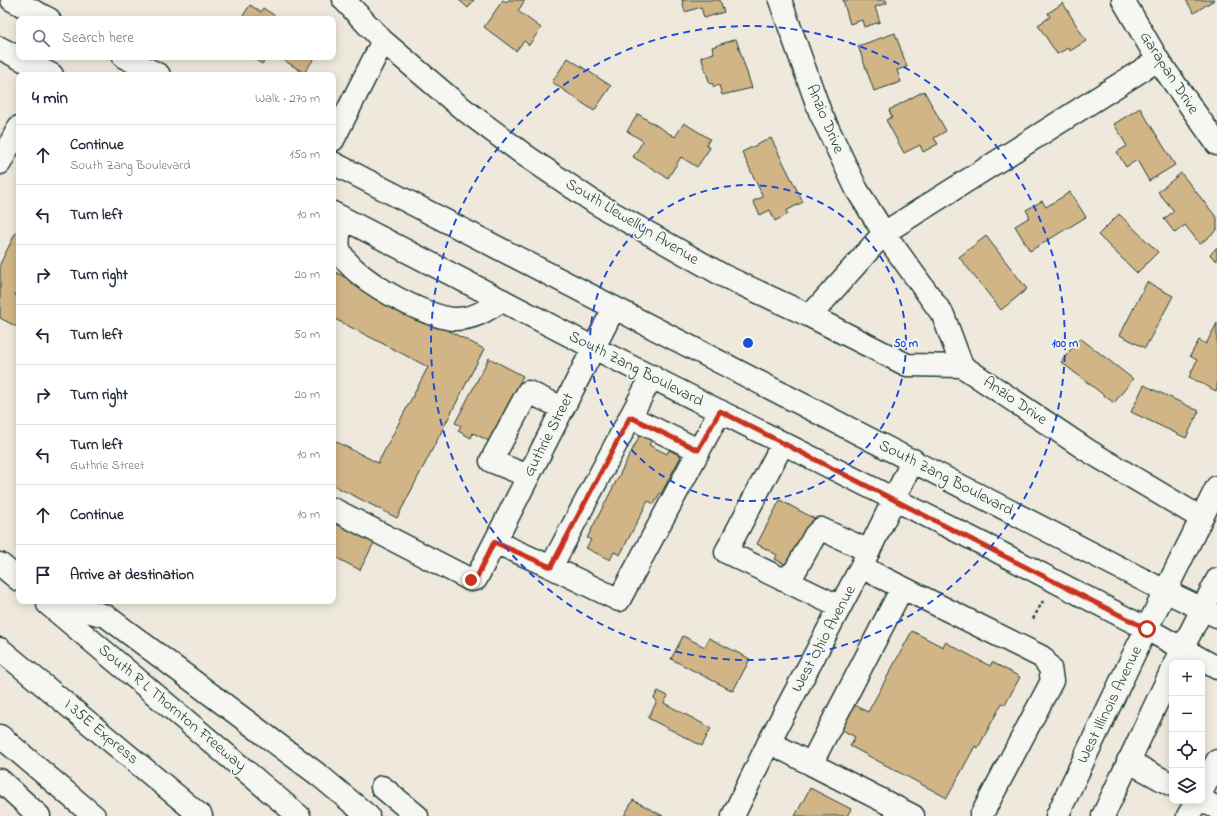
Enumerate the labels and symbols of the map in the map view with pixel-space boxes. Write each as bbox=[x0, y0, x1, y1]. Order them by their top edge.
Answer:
street label: Garapan Drive bbox=[1133, 27, 1205, 120]
street label: Anzio Drive bbox=[800, 81, 851, 158]
street label: South Llewellyn Avenue bbox=[561, 173, 704, 272]
street label: South Zang Boulevard bbox=[564, 325, 708, 413]
text: 50 m bbox=[894, 335, 919, 353]
text: 100 m bbox=[1052, 335, 1079, 353]
centre of rings bbox=[741, 336, 755, 350]
street label: Anzio Drive bbox=[978, 371, 1053, 432]
street label: Guthrie Street bbox=[518, 388, 581, 481]
street label: South Zang Boulevard bbox=[874, 434, 1018, 522]
route end bbox=[462, 571, 480, 589]
street label: West Ohio Avenue bbox=[786, 580, 863, 697]
route start bbox=[1138, 620, 1156, 638]
street label: South R L Thornton Freeway bbox=[93, 639, 252, 777]
street label: West Illinois Avenue bbox=[1071, 641, 1149, 768]
street label: I 35E Express bbox=[58, 693, 144, 771]

